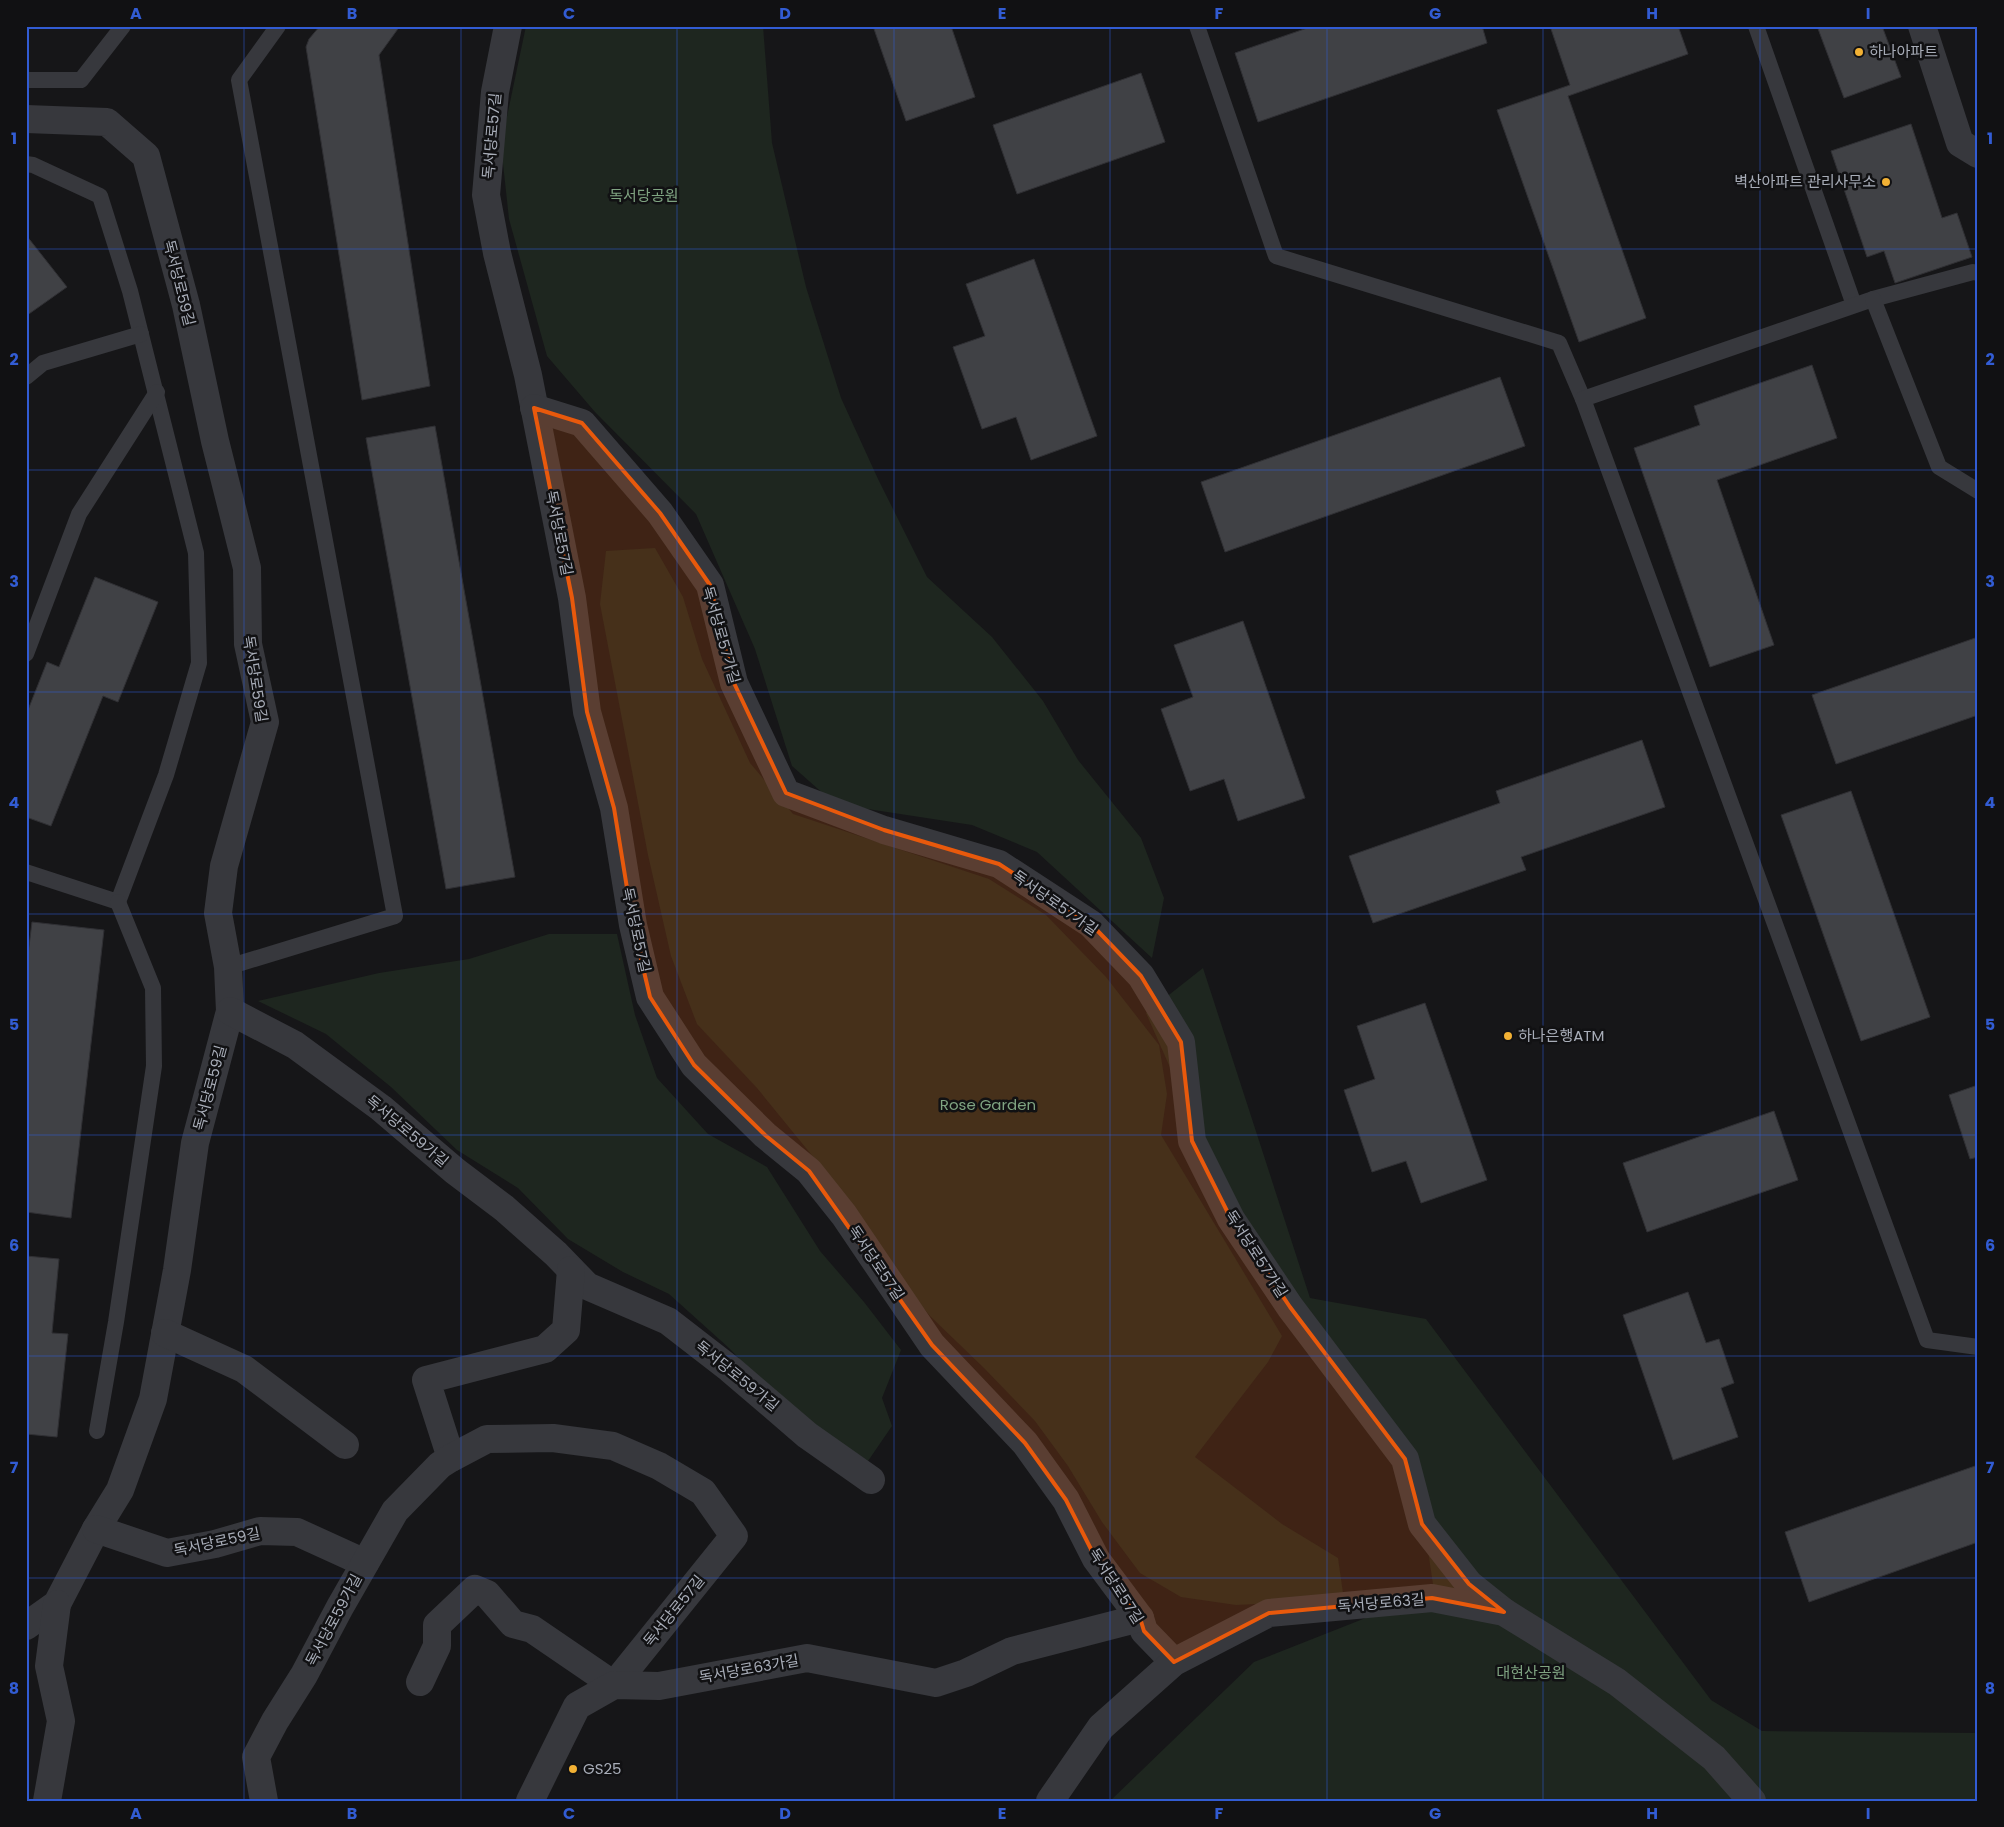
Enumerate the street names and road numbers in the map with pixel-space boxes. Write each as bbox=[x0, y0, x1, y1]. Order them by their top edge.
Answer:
street label: 독서당로57길 bbox=[477, 92, 506, 180]
street label: 독서당로59길 bbox=[159, 238, 200, 328]
street label: 독서당로57길 bbox=[541, 488, 578, 577]
street label: 독서당로57가길 bbox=[698, 584, 745, 686]
street label: 독서당로59길 bbox=[238, 634, 273, 724]
street label: 독서당로57가길 bbox=[1008, 865, 1102, 940]
street label: 독서당로57길 bbox=[617, 885, 656, 974]
street label: 독서당로59길 bbox=[188, 1043, 231, 1133]
street label: 독서당로59가길 bbox=[362, 1090, 453, 1171]
street label: 독서당로57가길 bbox=[1220, 1206, 1293, 1302]
street label: 독서당로57길 bbox=[843, 1221, 909, 1304]
street label: 독서당로59가길 bbox=[691, 1335, 783, 1416]
street label: 독서당로59길 bbox=[172, 1522, 262, 1561]
street label: 독서당로57길 bbox=[1084, 1544, 1149, 1628]
street label: 독서당로59가길 bbox=[300, 1570, 367, 1670]
street label: 독서당로57길 bbox=[638, 1570, 709, 1651]
street label: 독서당로63길 bbox=[1337, 1588, 1425, 1617]
street label: 독서당로63가길 bbox=[697, 1649, 801, 1688]

